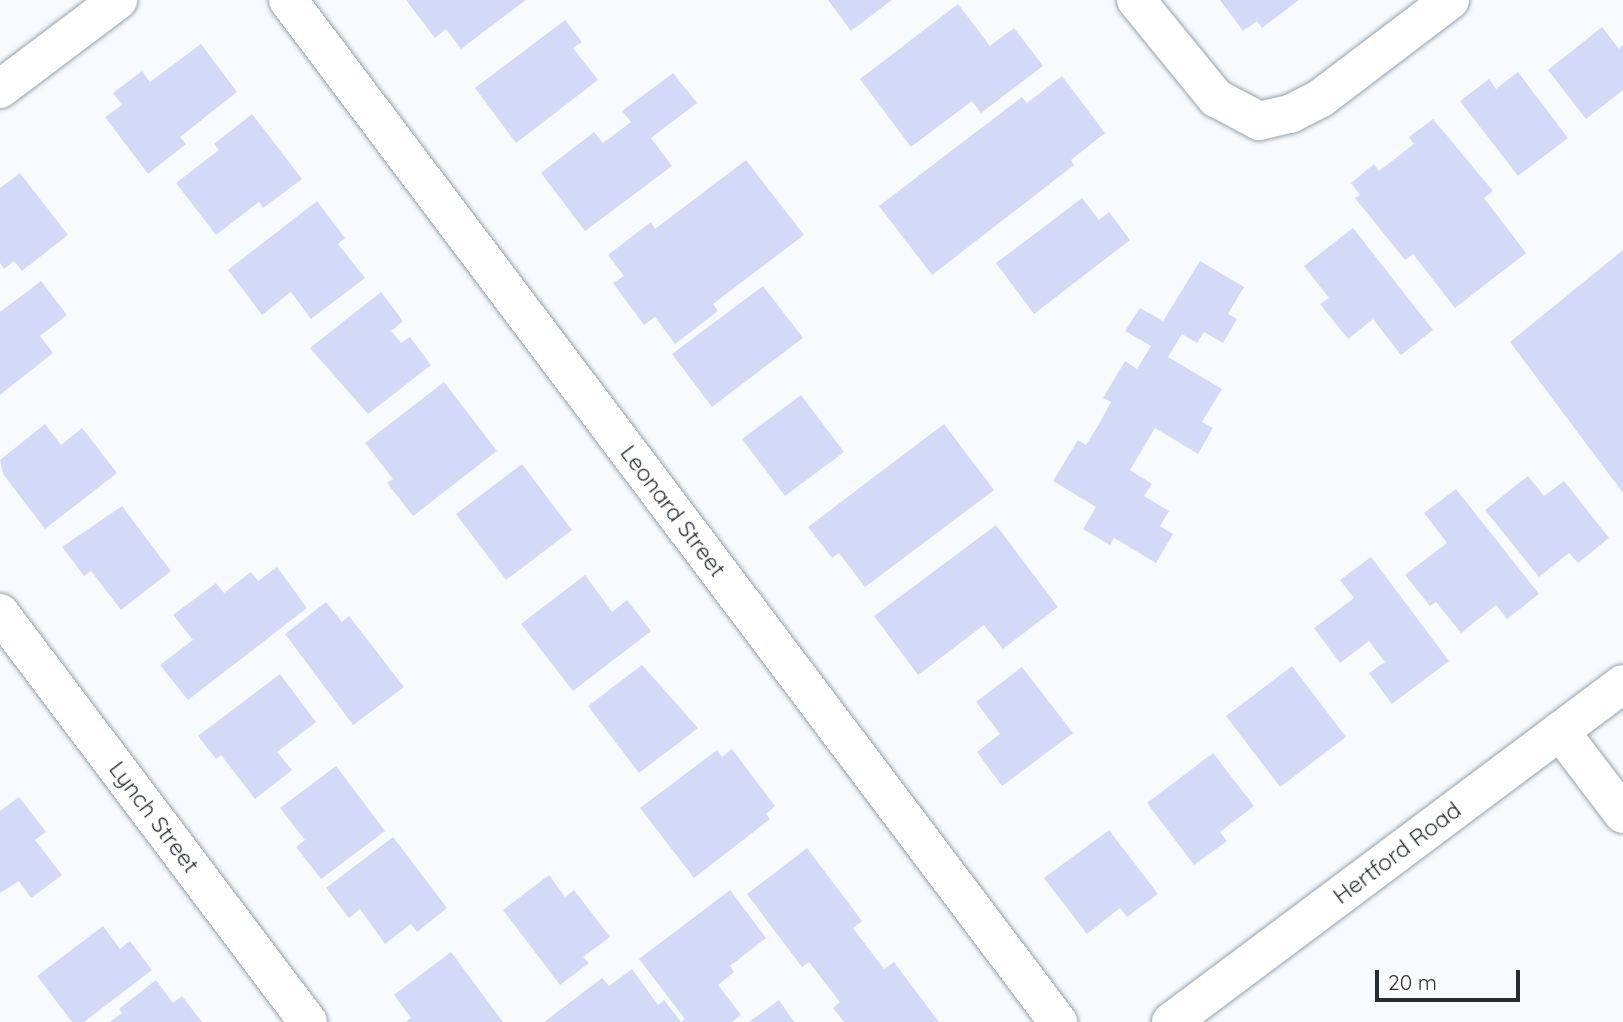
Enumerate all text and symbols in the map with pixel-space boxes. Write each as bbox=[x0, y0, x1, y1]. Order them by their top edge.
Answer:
street label: Leonard Street bbox=[615, 440, 731, 582]
street label: Lynch Street bbox=[103, 756, 205, 878]
street label: Hertford Road bbox=[1328, 796, 1466, 910]
scale bar bbox=[1378, 956, 1523, 1000]
text: 20 m bbox=[1388, 969, 1437, 995]

